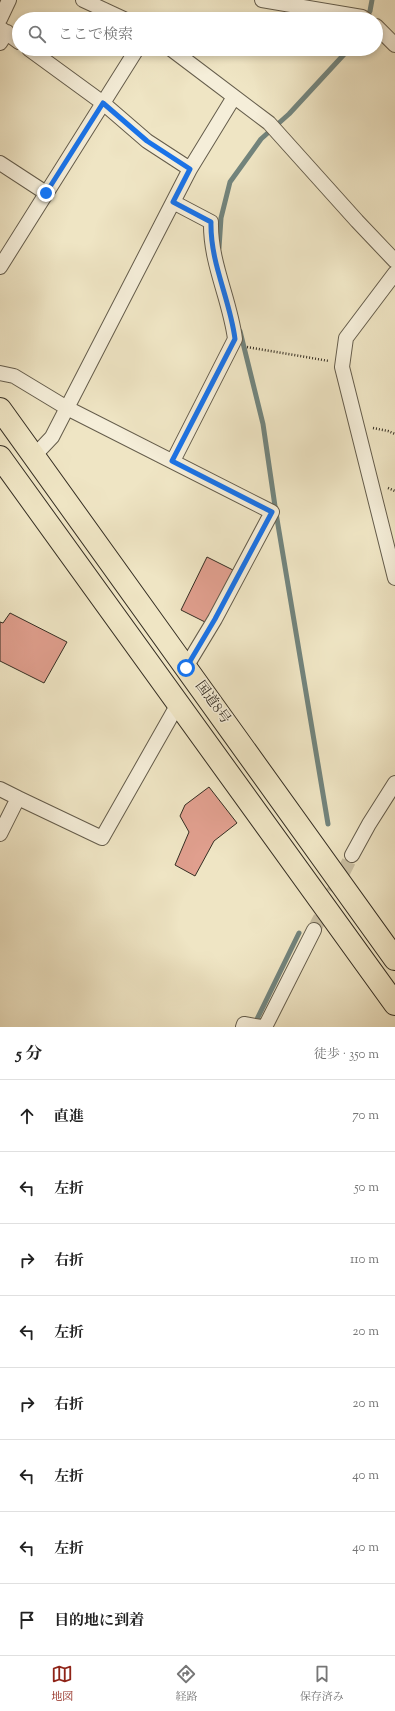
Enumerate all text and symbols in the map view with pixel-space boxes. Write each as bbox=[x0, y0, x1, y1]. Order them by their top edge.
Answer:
search box bbox=[12, 12, 383, 56]
icon: search bbox=[26, 23, 48, 45]
text: ここで検索 bbox=[58, 25, 133, 46]
route end bbox=[37, 184, 55, 202]
route start bbox=[177, 659, 195, 677]
street label: 国道8号 bbox=[190, 677, 234, 729]
text: 5 分 bbox=[16, 1043, 42, 1067]
text: 徒歩 · 350 m bbox=[314, 1046, 379, 1064]
icon: ahead bbox=[16, 1105, 38, 1127]
text: 直進 bbox=[54, 1107, 84, 1128]
text: 70 m bbox=[352, 1107, 379, 1125]
icon: left bbox=[16, 1177, 38, 1199]
text: 左折 bbox=[54, 1179, 84, 1200]
text: 50 m bbox=[354, 1179, 379, 1197]
icon: right bbox=[16, 1249, 38, 1271]
text: 右折 bbox=[54, 1251, 84, 1272]
text: 110 m bbox=[350, 1251, 379, 1269]
icon: left bbox=[16, 1321, 38, 1343]
text: 左折 bbox=[54, 1323, 84, 1344]
text: 20 m bbox=[353, 1323, 379, 1341]
icon: right bbox=[16, 1393, 38, 1415]
text: 右折 bbox=[54, 1395, 84, 1416]
text: 20 m bbox=[353, 1395, 379, 1413]
icon: left bbox=[16, 1465, 38, 1487]
text: 左折 bbox=[54, 1467, 84, 1488]
text: 40 m bbox=[352, 1467, 379, 1485]
icon: left bbox=[16, 1537, 38, 1559]
text: 左折 bbox=[54, 1539, 84, 1560]
text: 40 m bbox=[352, 1539, 379, 1557]
icon: arrive bbox=[16, 1609, 38, 1631]
text: 目的地に到着 bbox=[54, 1611, 144, 1632]
tab: 地図 bbox=[51, 1663, 73, 1705]
tab: 経路 bbox=[175, 1663, 197, 1705]
tab: 保存済み bbox=[300, 1663, 344, 1705]

